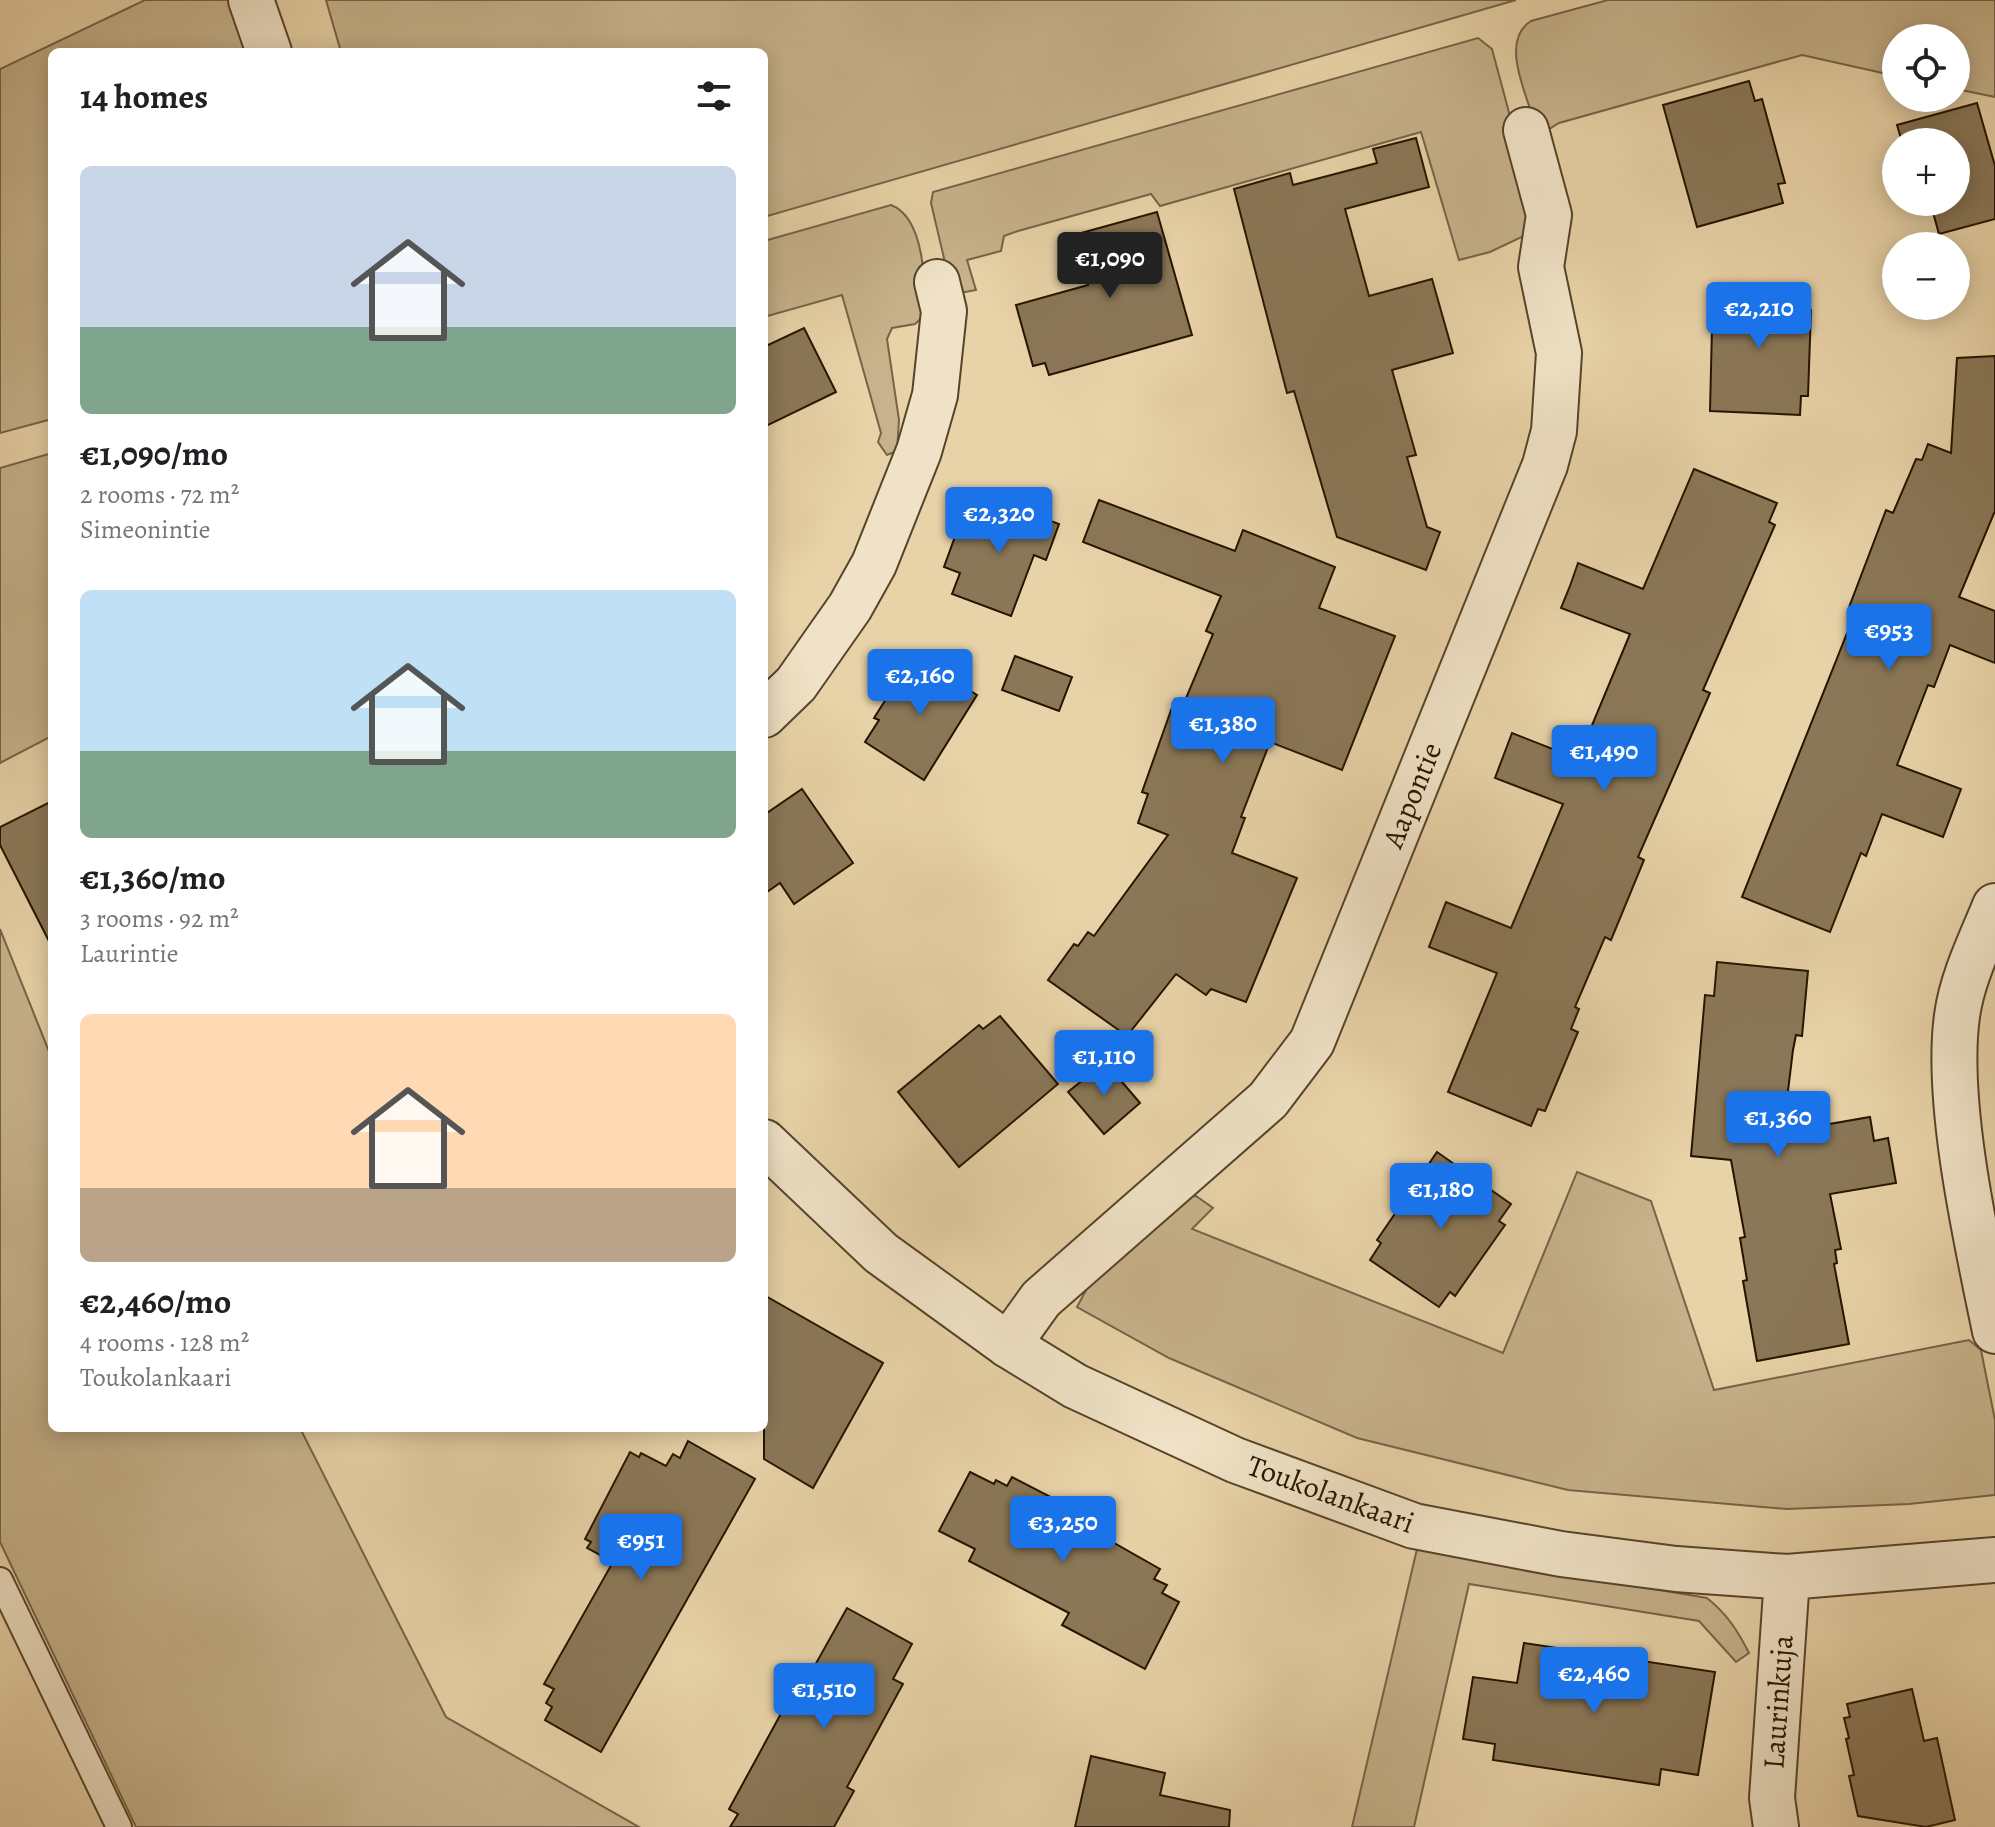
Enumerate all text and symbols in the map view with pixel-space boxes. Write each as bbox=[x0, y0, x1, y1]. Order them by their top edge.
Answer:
map controls bbox=[1882, 24, 1970, 320]
button: locate bbox=[1882, 24, 1970, 112]
text: 14 homes bbox=[80, 73, 208, 120]
icon: filters bbox=[692, 74, 736, 118]
button: + bbox=[1882, 128, 1970, 216]
icon: home bbox=[336, 218, 480, 362]
pin: €1,090 bbox=[1045, 232, 1175, 300]
button: − bbox=[1882, 232, 1970, 320]
text: €1,090 bbox=[1075, 240, 1145, 275]
pin: €2,210 bbox=[1694, 282, 1824, 350]
text: €2,210 bbox=[1724, 290, 1794, 325]
text: €1,090/mo bbox=[80, 430, 228, 477]
text: 2 rooms · 72 m² bbox=[80, 477, 239, 512]
pin: €2,320 bbox=[934, 487, 1064, 555]
text: €2,320 bbox=[963, 495, 1035, 530]
text: Simeonintie bbox=[80, 512, 210, 547]
pin: €953 bbox=[1842, 604, 1936, 672]
text: €953 bbox=[1864, 612, 1914, 647]
icon: home bbox=[336, 642, 480, 786]
pin: €2,160 bbox=[855, 649, 985, 717]
text: €2,160 bbox=[885, 657, 955, 692]
pin: €1,380 bbox=[1158, 697, 1288, 765]
text: €1,380 bbox=[1189, 705, 1257, 740]
pin: €1,490 bbox=[1539, 725, 1669, 793]
text: €1,490 bbox=[1570, 733, 1638, 768]
street label: Aapontie bbox=[1372, 736, 1451, 855]
text: €1,360/mo bbox=[80, 854, 226, 901]
text: 3 rooms · 92 m² bbox=[80, 901, 239, 936]
text: Laurintie bbox=[80, 936, 178, 971]
pin: €1,110 bbox=[1039, 1030, 1169, 1098]
text: €1,110 bbox=[1073, 1038, 1135, 1073]
icon: home bbox=[336, 1066, 480, 1210]
pin: €1,360 bbox=[1713, 1091, 1843, 1159]
text: €1,360 bbox=[1744, 1099, 1812, 1134]
pin: €1,180 bbox=[1376, 1163, 1506, 1231]
text: €1,180 bbox=[1408, 1171, 1474, 1206]
text: €2,460/mo bbox=[80, 1278, 231, 1325]
text: 4 rooms · 128 m² bbox=[80, 1325, 249, 1360]
text: Toukolankaari bbox=[80, 1360, 232, 1395]
street label: Toukolankaari bbox=[1242, 1445, 1420, 1543]
pin: €3,250 bbox=[998, 1496, 1128, 1564]
text: €3,250 bbox=[1028, 1504, 1098, 1539]
pin: €951 bbox=[594, 1514, 688, 1582]
text: €951 bbox=[617, 1522, 665, 1557]
street label: Laurinkuja bbox=[1753, 1634, 1803, 1770]
pin: €2,460 bbox=[1529, 1647, 1659, 1715]
text: €2,460 bbox=[1558, 1655, 1630, 1690]
pin: €1,510 bbox=[759, 1663, 889, 1731]
text: €1,510 bbox=[792, 1671, 856, 1706]

